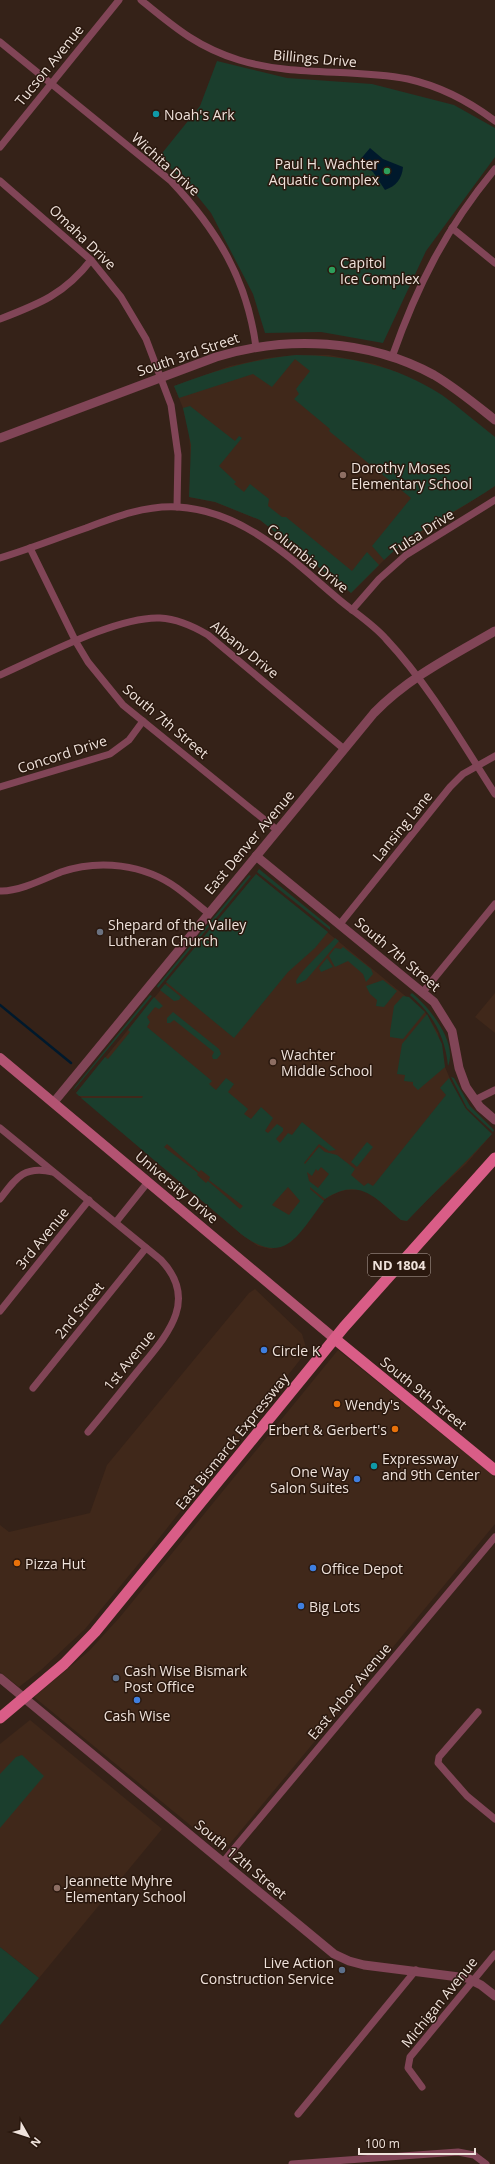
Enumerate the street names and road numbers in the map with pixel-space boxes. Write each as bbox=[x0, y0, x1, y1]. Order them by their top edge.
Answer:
street label: Tucson Avenue bbox=[10, 20, 88, 109]
street label: Billings Drive bbox=[272, 45, 358, 71]
street label: Wichita Drive bbox=[128, 128, 204, 200]
street label: Omaha Drive bbox=[46, 200, 121, 274]
street label: South 3rd Street bbox=[134, 328, 242, 380]
street label: Tulsa Drive bbox=[387, 504, 458, 560]
street label: Columbia Drive bbox=[263, 519, 353, 597]
street label: Albany Drive bbox=[207, 616, 283, 682]
street label: South 7th Street bbox=[119, 680, 213, 762]
street label: Concord Drive bbox=[15, 731, 109, 777]
street label: East Denver Avenue bbox=[200, 786, 298, 898]
street label: Lansing Lane bbox=[368, 787, 436, 865]
street label: South 7th Street bbox=[351, 913, 445, 995]
street label: University Drive bbox=[131, 1147, 223, 1227]
street label: 3rd Avenue bbox=[11, 1203, 73, 1273]
road number: ND 1804 bbox=[368, 1254, 430, 1276]
street label: 2nd Street bbox=[50, 1278, 108, 1342]
street label: 1st Avenue bbox=[99, 1326, 159, 1394]
street label: South 9th Street bbox=[377, 1352, 471, 1434]
street label: East Bismarck Expressway bbox=[171, 1368, 294, 1513]
street label: East Arbor Avenue bbox=[303, 1639, 395, 1743]
street label: South 12th Street bbox=[191, 1815, 291, 1903]
street label: Michigan Avenue bbox=[397, 1953, 481, 2051]

